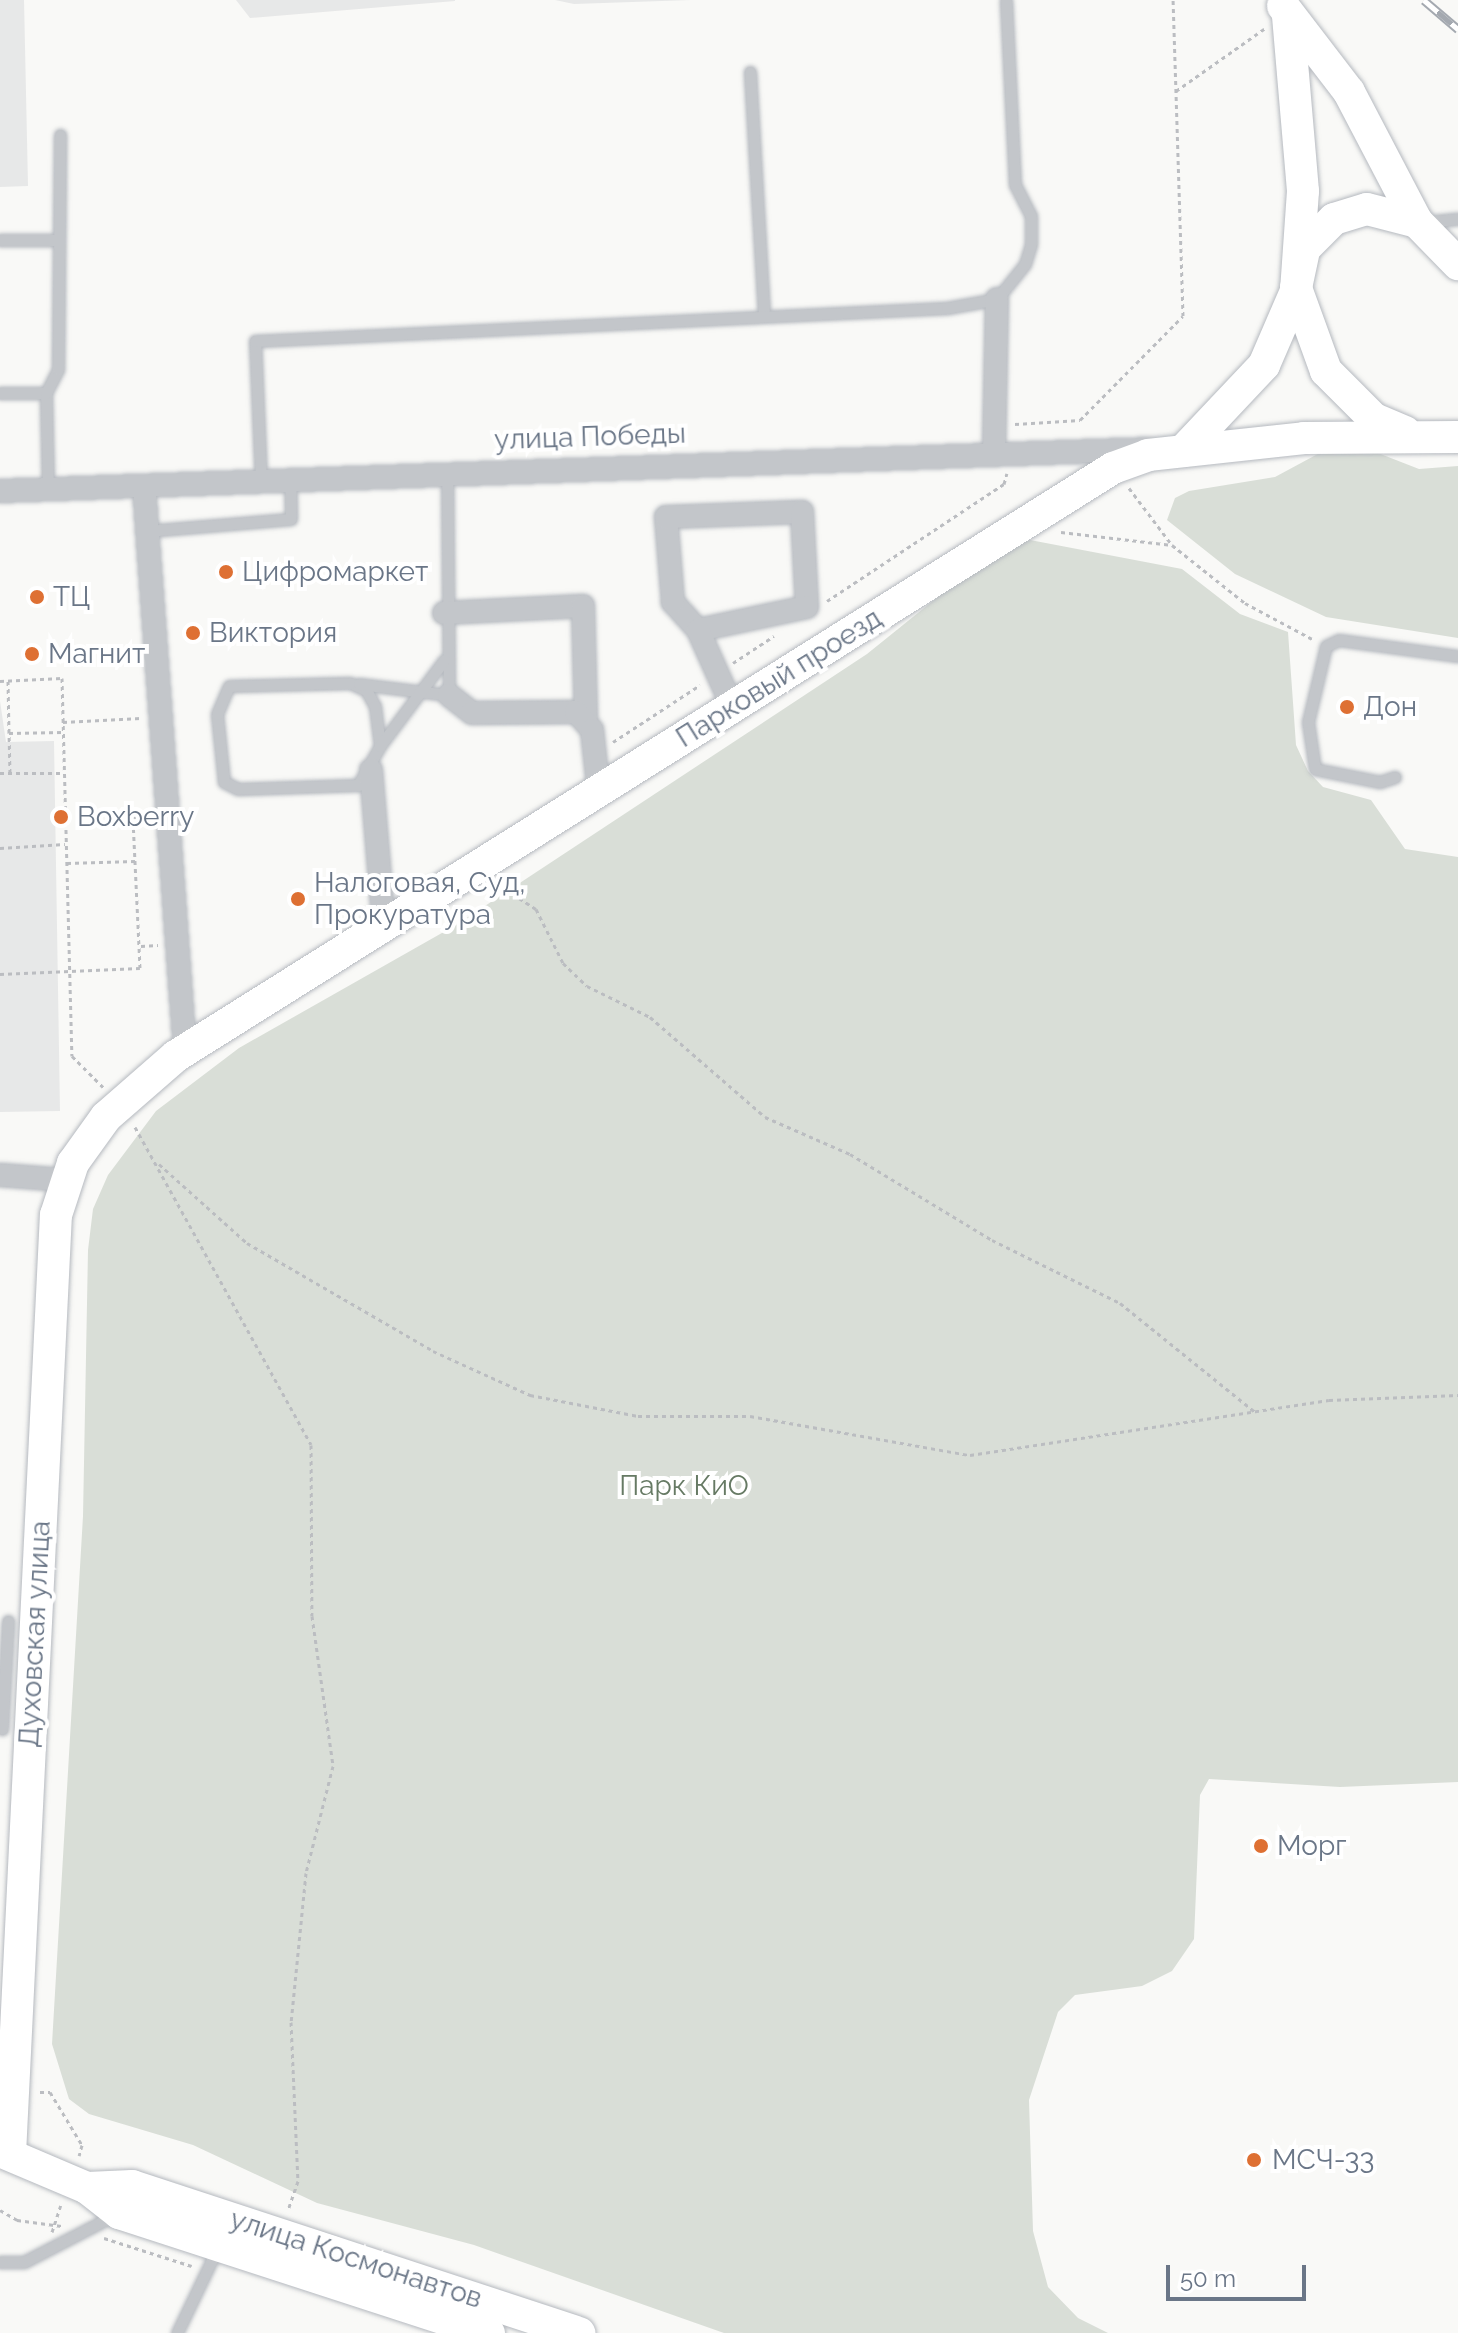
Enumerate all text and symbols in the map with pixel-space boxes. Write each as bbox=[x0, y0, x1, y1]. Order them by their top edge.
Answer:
street label: улица Победы bbox=[494, 417, 686, 457]
place label: Цифромаркет bbox=[242, 555, 428, 589]
marker: Цифромаркет bbox=[217, 563, 235, 581]
place label: ТЦ bbox=[53, 580, 91, 614]
marker: ТЦ bbox=[28, 588, 46, 606]
street label: Парковый проезд bbox=[670, 601, 888, 755]
place label: Виктория bbox=[209, 616, 337, 650]
marker: Виктория bbox=[184, 624, 202, 642]
place label: Магнит bbox=[48, 637, 145, 671]
marker: Магнит bbox=[23, 645, 41, 663]
place label: Дон bbox=[1363, 690, 1417, 724]
marker: Дон bbox=[1338, 698, 1356, 716]
place label: Boxberry bbox=[77, 800, 194, 834]
marker: Boxberry bbox=[52, 808, 70, 826]
place label: Налоговая, Суд, Прокуратура bbox=[314, 866, 525, 932]
marker: Налоговая, Суд, Прокуратура bbox=[289, 890, 307, 908]
park label: Парк КиО bbox=[619, 1469, 749, 1503]
street label: Духовская улица bbox=[12, 1519, 58, 1749]
place label: Морг bbox=[1277, 1829, 1347, 1863]
marker: Морг bbox=[1252, 1837, 1270, 1855]
place label: МСЧ-33 bbox=[1272, 2143, 1375, 2177]
marker: МСЧ-33 bbox=[1243, 2149, 1265, 2171]
street label: улица Космонавтов bbox=[226, 2202, 486, 2316]
scale bar bbox=[1170, 2249, 1310, 2299]
text: 50 m bbox=[1180, 2264, 1236, 2293]

